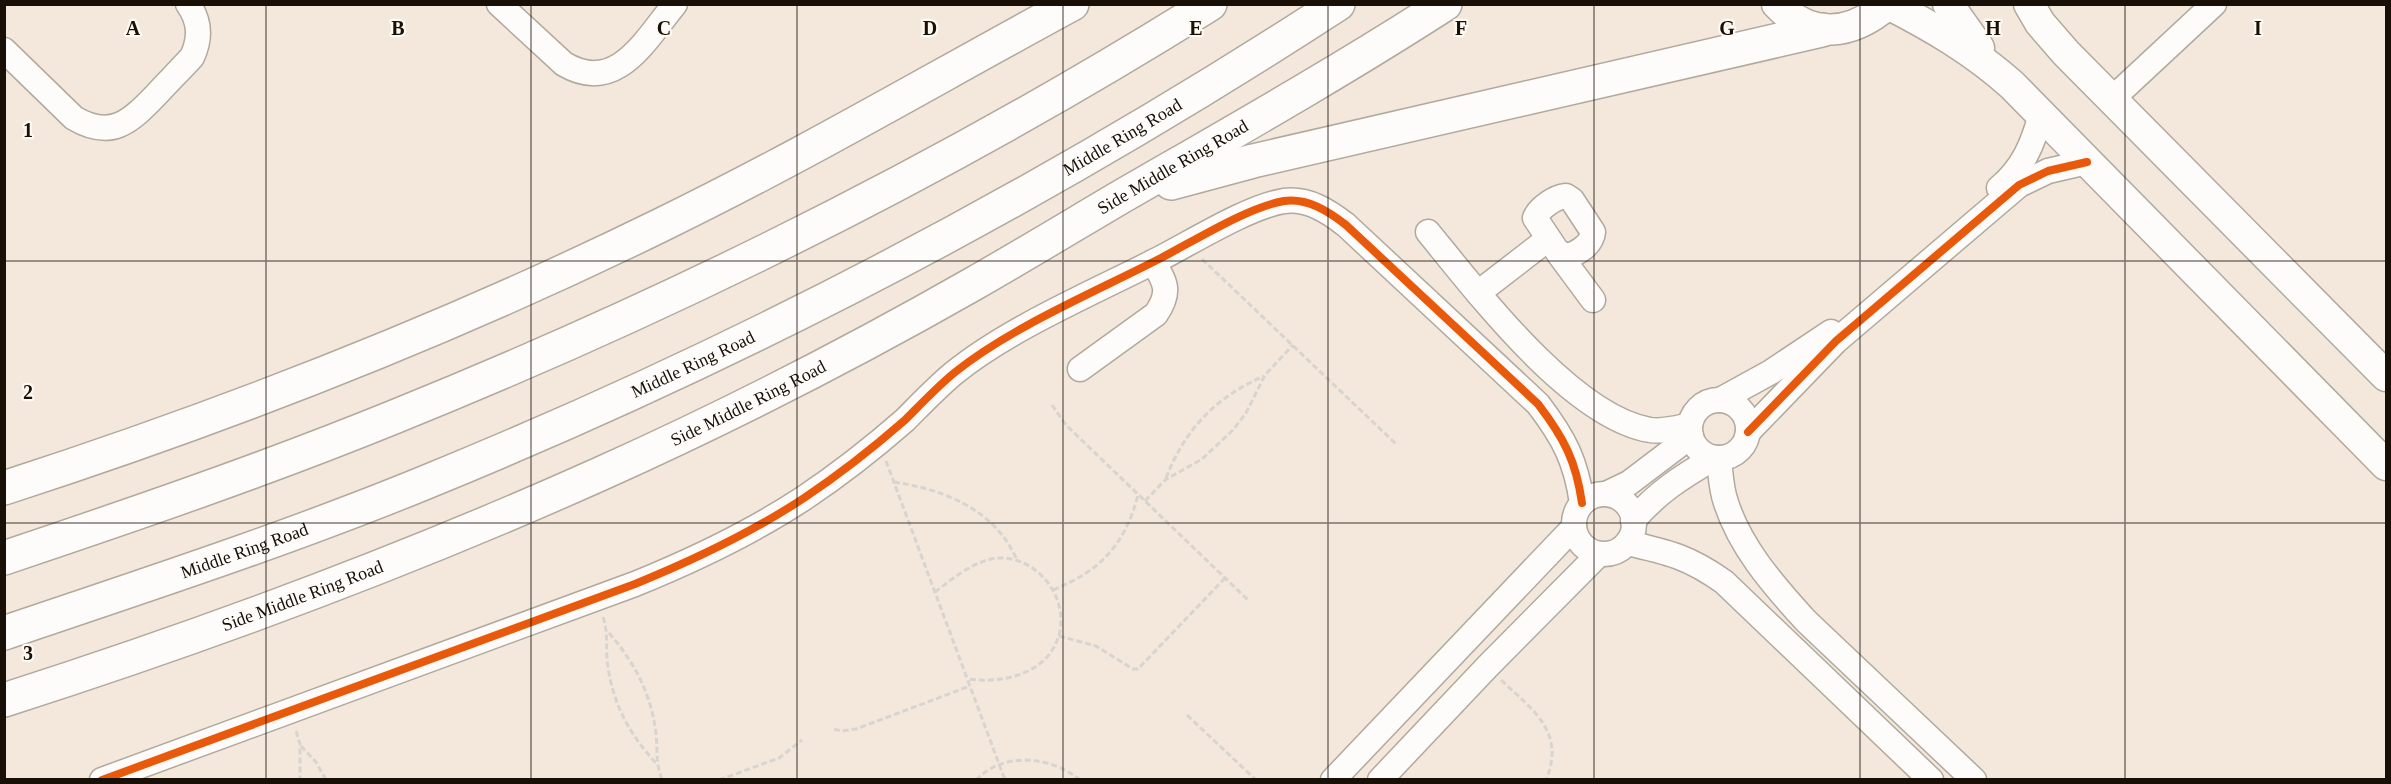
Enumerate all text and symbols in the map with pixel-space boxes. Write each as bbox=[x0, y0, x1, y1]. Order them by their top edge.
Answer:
text: A bbox=[126, 17, 141, 39]
text: B bbox=[391, 17, 405, 39]
text: C bbox=[657, 17, 671, 39]
text: D bbox=[923, 17, 937, 39]
text: E bbox=[1189, 17, 1203, 39]
text: F bbox=[1455, 17, 1467, 39]
text: G bbox=[1719, 17, 1735, 39]
text: H bbox=[1985, 17, 2001, 39]
text: I bbox=[2254, 17, 2262, 39]
street label: Middle Ring Road bbox=[1059, 94, 1185, 180]
street label: Side Middle Ring Road bbox=[1094, 116, 1252, 219]
text: 1 bbox=[23, 119, 33, 141]
street label: Middle Ring Road bbox=[628, 327, 758, 402]
street label: Side Middle Ring Road bbox=[667, 356, 829, 450]
text: 2 bbox=[23, 381, 33, 403]
street label: Middle Ring Road bbox=[178, 519, 311, 582]
street label: Side Middle Ring Road bbox=[219, 556, 386, 635]
text: 3 bbox=[23, 642, 33, 664]

